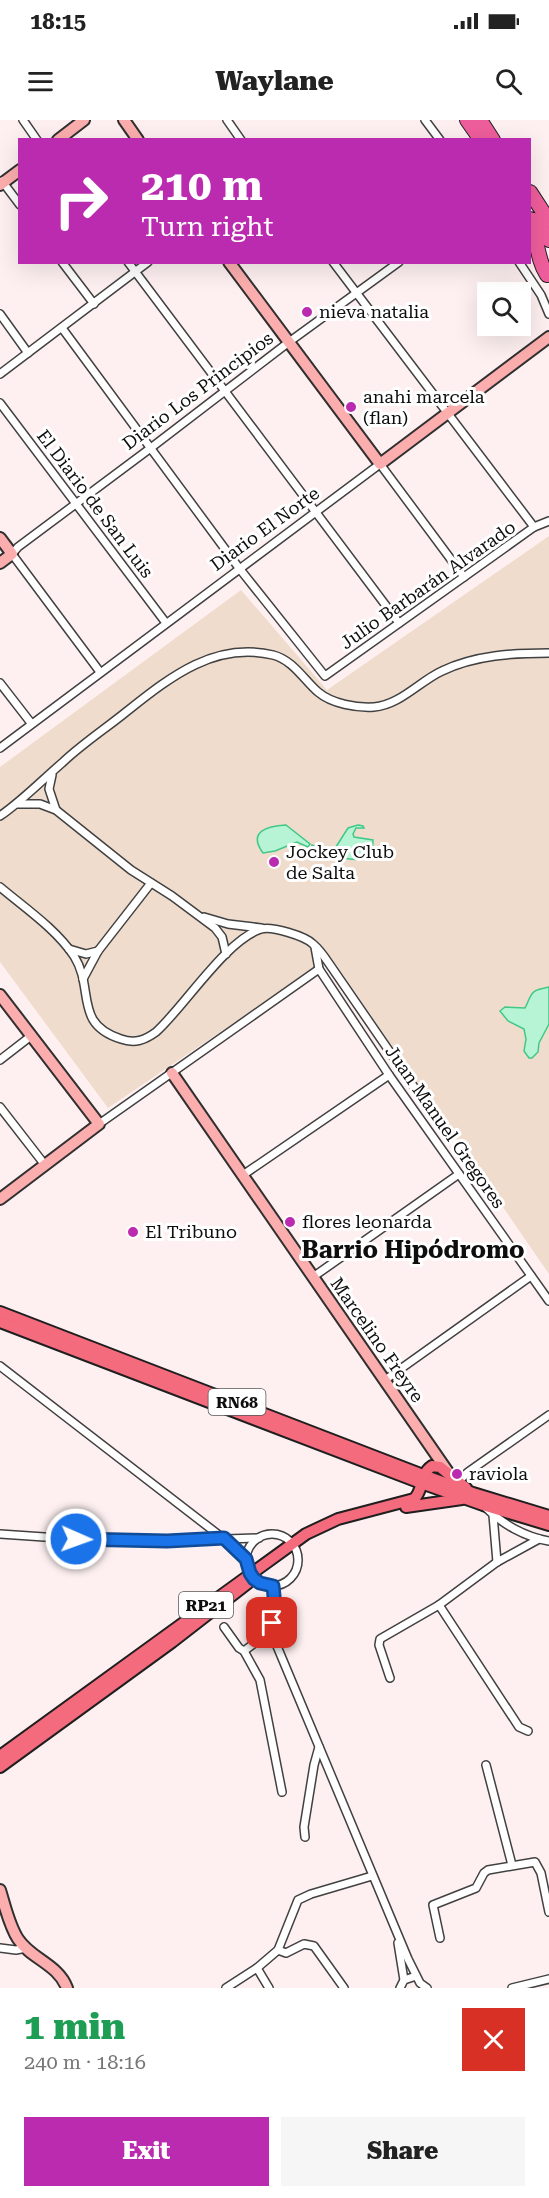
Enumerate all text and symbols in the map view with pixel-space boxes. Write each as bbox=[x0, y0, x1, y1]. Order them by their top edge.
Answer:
text: 18:15 bbox=[30, 9, 86, 34]
icon: menu bbox=[24, 65, 57, 98]
text: Waylane bbox=[215, 65, 334, 97]
icon: search bbox=[492, 65, 525, 98]
text: 210 m bbox=[141, 161, 263, 210]
icon: right bbox=[42, 162, 120, 240]
text: Turn right bbox=[141, 211, 274, 243]
map controls bbox=[477, 282, 531, 336]
button: search bbox=[477, 282, 531, 336]
place label: nieva natalia bbox=[319, 301, 429, 322]
marker: nieva natalia bbox=[300, 305, 314, 319]
street label: Diario Los Principios bbox=[118, 327, 277, 454]
place label: anahi marcela (flan) bbox=[363, 386, 485, 428]
marker: anahi marcela (flan) bbox=[344, 400, 358, 414]
street label: El Diario de San Luis bbox=[33, 426, 158, 582]
street label: Diario El Norte bbox=[206, 482, 323, 575]
street label: Julio Barbarán Alvarado bbox=[336, 516, 519, 653]
place label: Jockey Club de Salta bbox=[286, 841, 394, 883]
marker: Jockey Club de Salta bbox=[267, 855, 281, 869]
street label: Juan Manuel Gregores bbox=[381, 1041, 510, 1212]
place label: flores leonarda bbox=[302, 1211, 432, 1232]
marker: flores leonarda bbox=[283, 1215, 297, 1229]
place label: El Tribuno bbox=[145, 1221, 237, 1242]
marker: El Tribuno bbox=[126, 1225, 140, 1239]
district label: Barrio Hipódromo bbox=[301, 1236, 525, 1264]
street label: Marcelino Freyre bbox=[327, 1273, 428, 1406]
road number: RN68 bbox=[208, 1389, 266, 1415]
place label: raviola bbox=[469, 1463, 528, 1484]
marker: raviola bbox=[450, 1467, 464, 1481]
position arrow bbox=[44, 1507, 108, 1571]
road number: RP21 bbox=[179, 1592, 233, 1618]
pin bbox=[246, 1597, 297, 1648]
icon: arrive bbox=[255, 1606, 288, 1639]
text: 1 min bbox=[24, 2006, 125, 2048]
button: close bbox=[462, 2008, 525, 2071]
text: 240 m · 18:16 bbox=[24, 2050, 146, 2074]
button: Exit bbox=[24, 2117, 269, 2186]
button: Share bbox=[281, 2117, 525, 2186]

